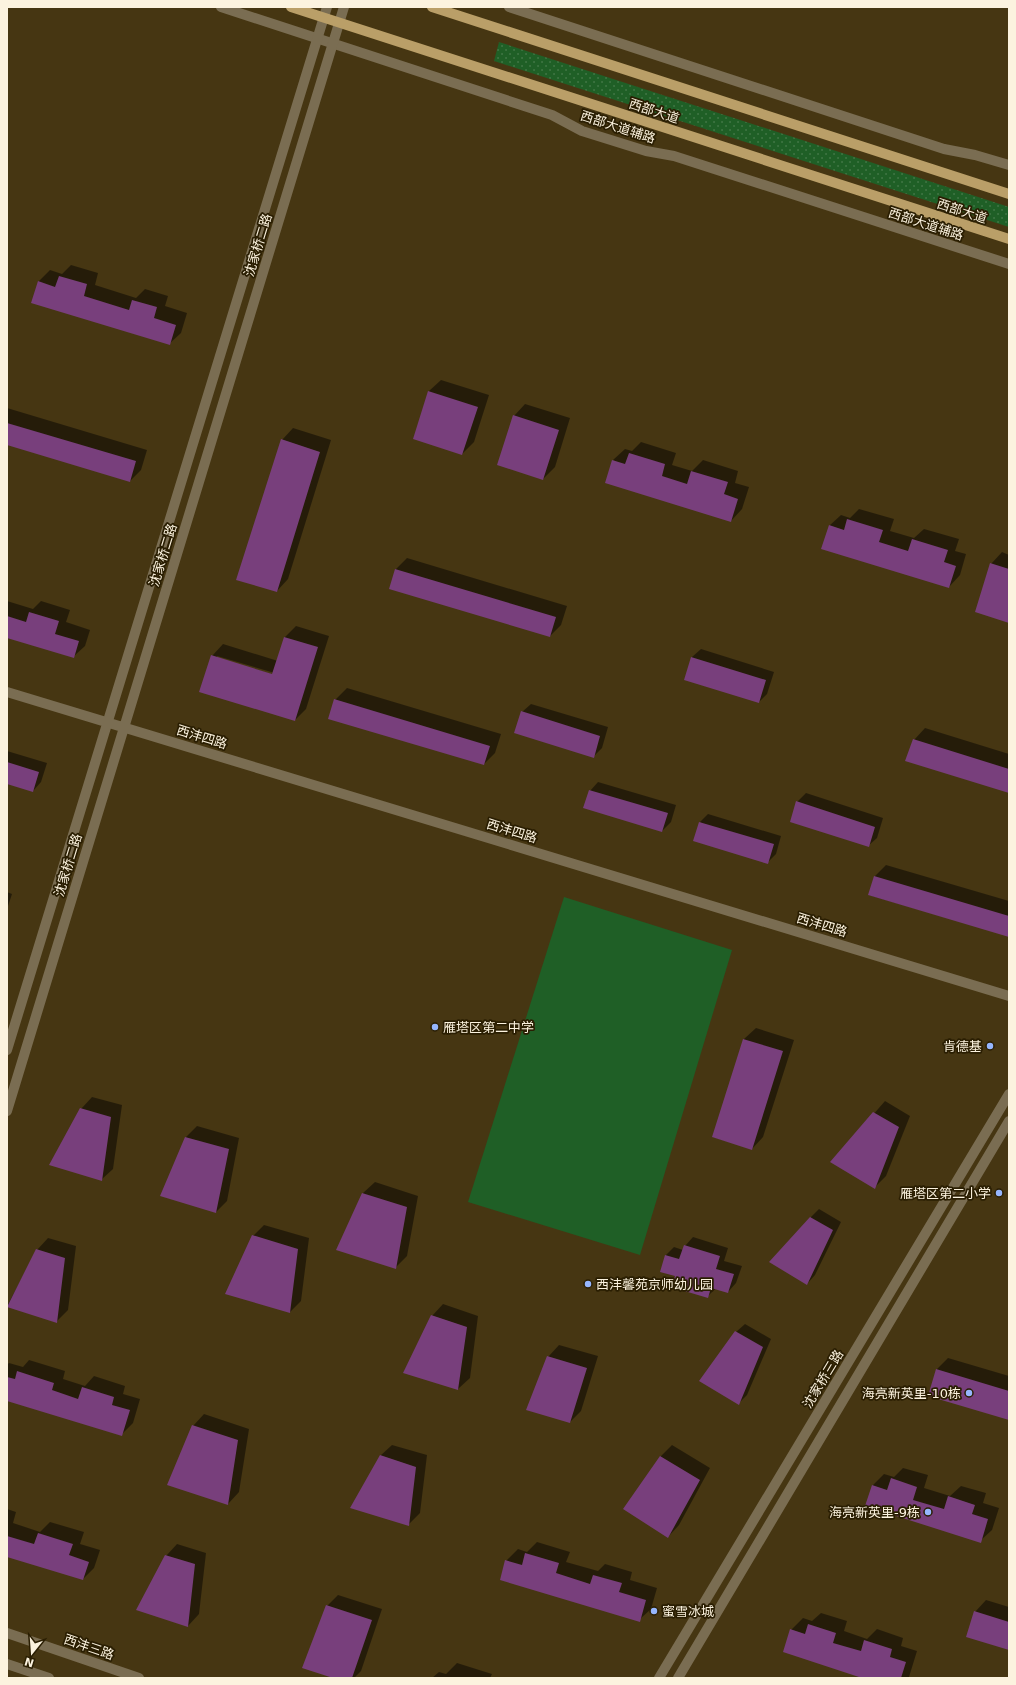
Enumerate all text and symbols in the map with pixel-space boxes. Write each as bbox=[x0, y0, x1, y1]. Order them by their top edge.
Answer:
street label: 西部大道 bbox=[627, 96, 681, 126]
street label: 西部大道辅路 bbox=[579, 108, 657, 146]
street label: 西部大道 bbox=[935, 196, 989, 226]
street label: 西部大道辅路 bbox=[887, 205, 965, 243]
street label: 沈家桥二路 bbox=[241, 212, 275, 278]
street label: 沈家桥二路 bbox=[146, 522, 180, 588]
street label: 西沣四路 bbox=[175, 722, 229, 752]
street label: 西沣四路 bbox=[485, 816, 539, 846]
street label: 沈家桥二路 bbox=[51, 832, 85, 898]
street label: 西沣四路 bbox=[795, 910, 849, 940]
place label: 雁塔区第二中学 bbox=[443, 1020, 534, 1035]
marker: 雁塔区第二中学 bbox=[430, 1022, 440, 1032]
place label: 肯德基 bbox=[943, 1039, 982, 1054]
marker: 肯德基 bbox=[985, 1041, 995, 1051]
place label: 雁塔区第二小学 bbox=[900, 1186, 991, 1201]
marker: 雁塔区第二小学 bbox=[994, 1188, 1004, 1198]
place label: 西沣馨苑京师幼儿园 bbox=[596, 1277, 713, 1292]
marker: 西沣馨苑京师幼儿园 bbox=[583, 1279, 593, 1289]
street label: 沈家桥三路 bbox=[800, 1347, 846, 1411]
place label: 海亮新英里-10栋 bbox=[862, 1386, 961, 1401]
marker: 海亮新英里-10栋 bbox=[964, 1388, 974, 1398]
place label: 海亮新英里-9栋 bbox=[829, 1505, 920, 1520]
marker: 海亮新英里-9栋 bbox=[923, 1507, 933, 1517]
place label: 蜜雪冰城 bbox=[662, 1604, 714, 1619]
marker: 蜜雪冰城 bbox=[649, 1606, 659, 1616]
street label: 西沣三路 bbox=[62, 1631, 116, 1663]
north arrow bbox=[12, 1633, 52, 1673]
text: N bbox=[23, 1655, 36, 1670]

